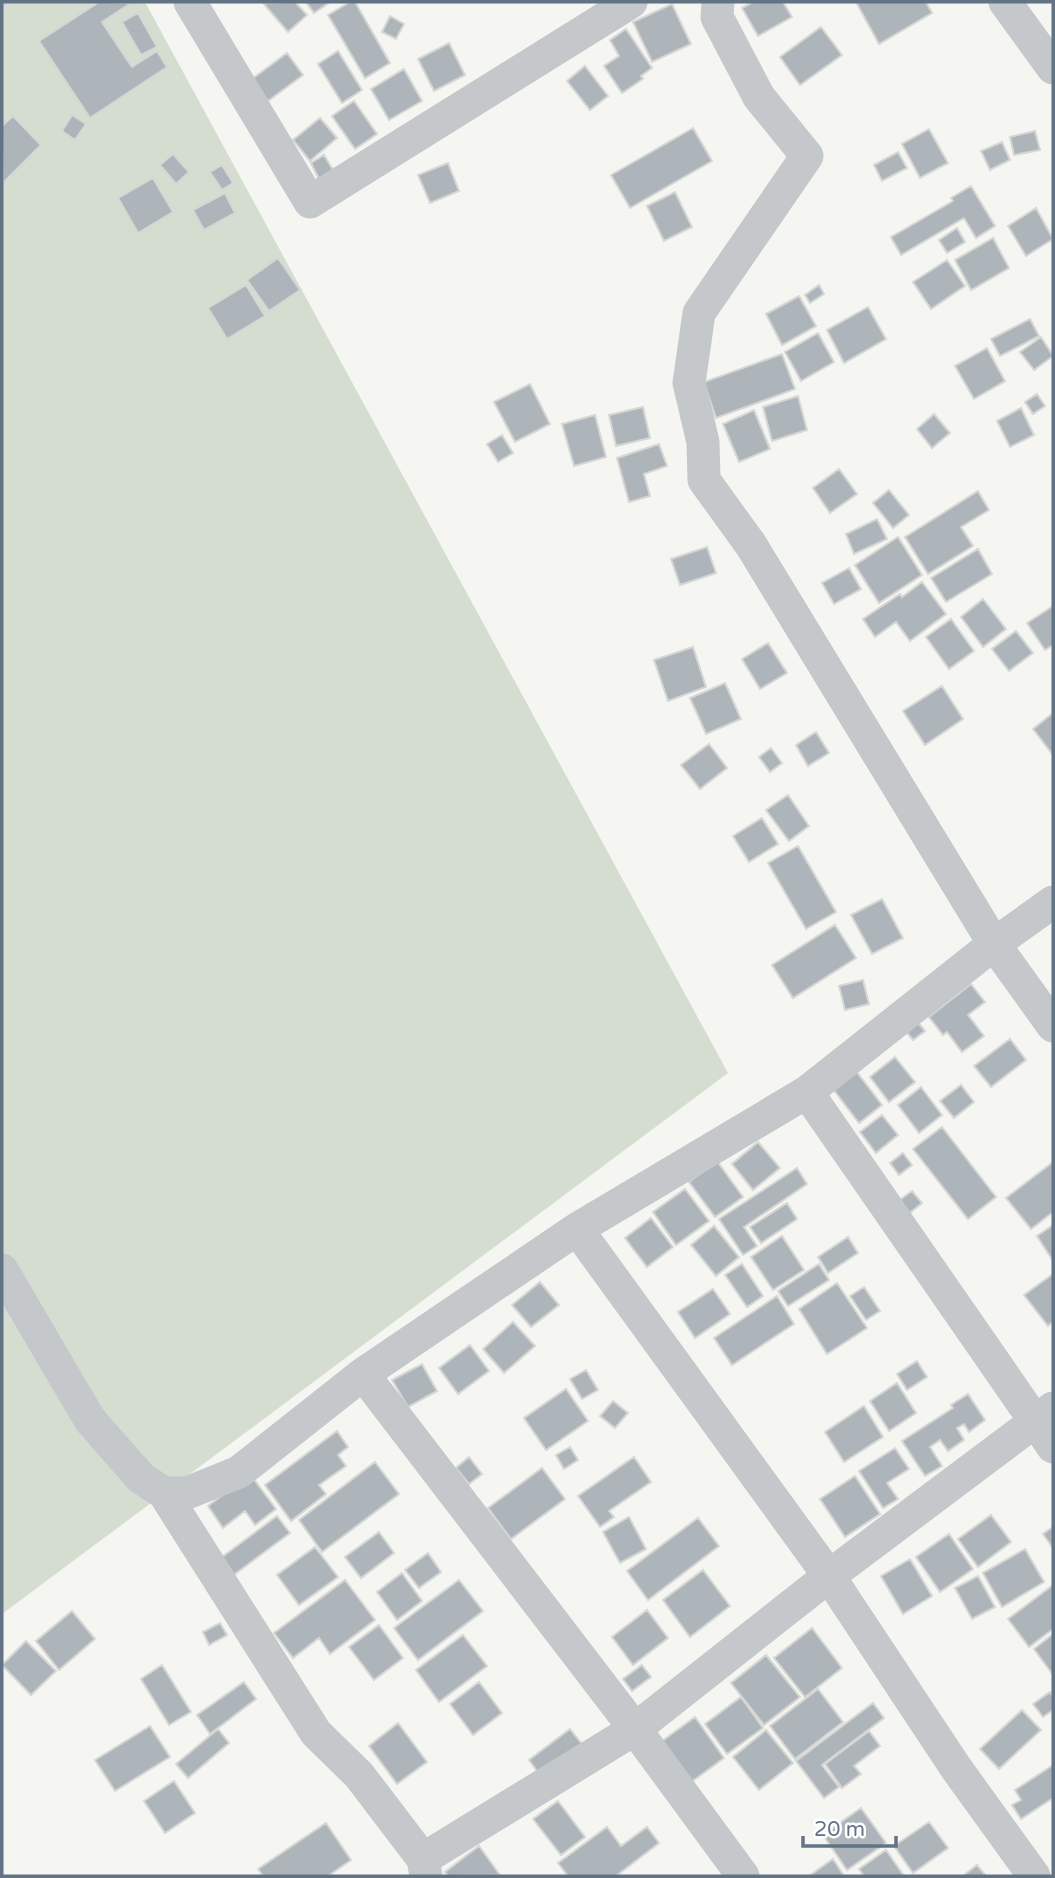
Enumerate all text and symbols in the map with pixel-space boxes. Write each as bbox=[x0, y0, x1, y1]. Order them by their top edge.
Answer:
scale bar bbox=[803, 1804, 896, 1848]
text: 20 m bbox=[814, 1817, 865, 1842]

